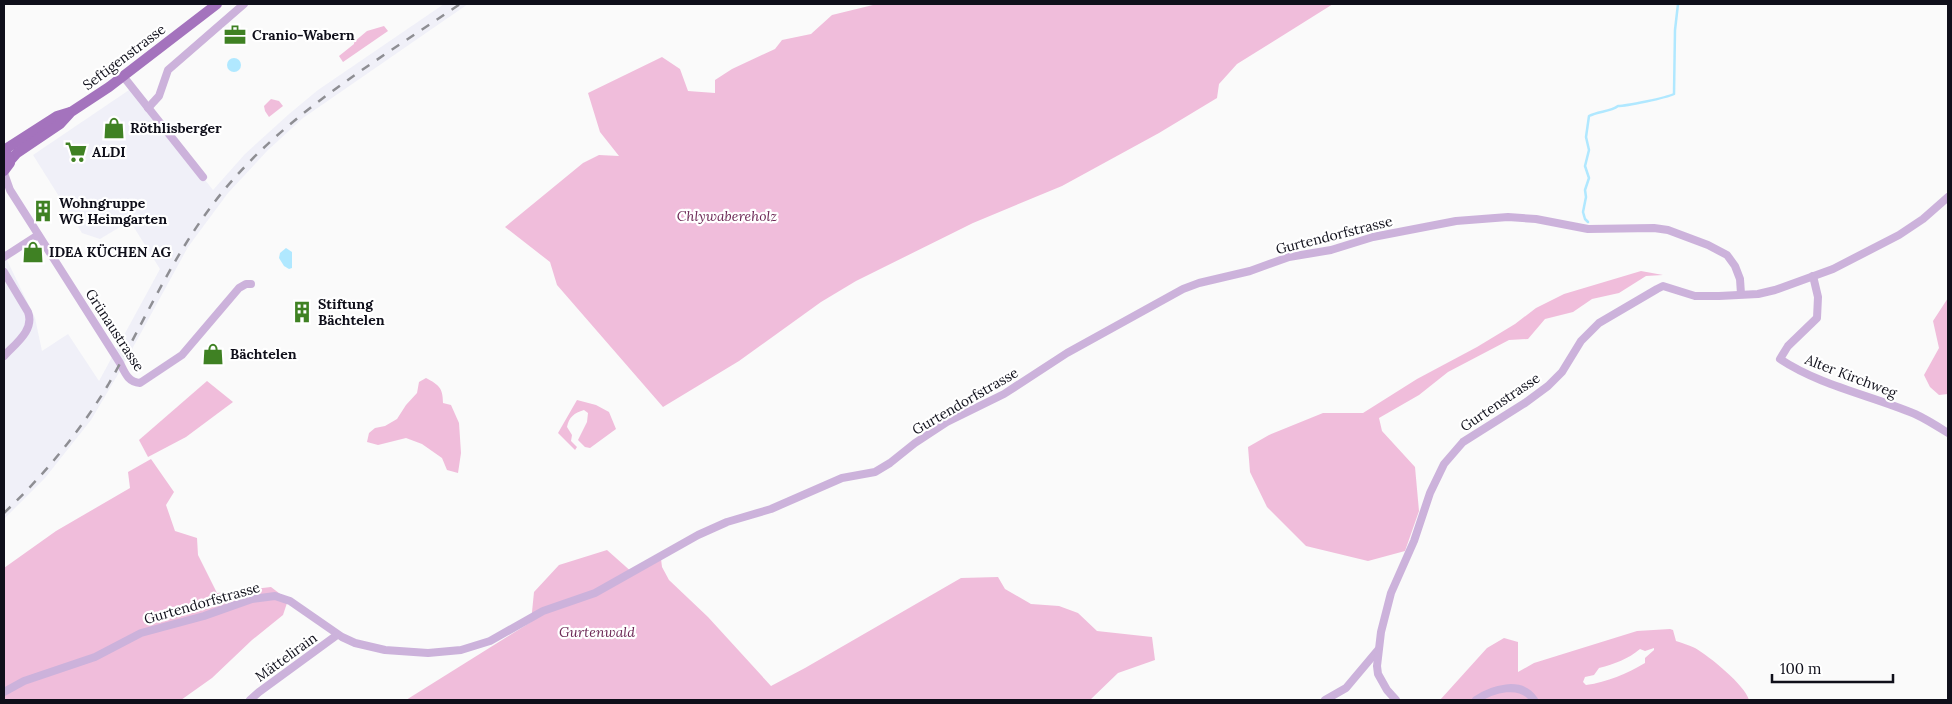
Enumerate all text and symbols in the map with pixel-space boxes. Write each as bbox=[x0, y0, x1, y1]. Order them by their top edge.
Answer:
street label: Seftigenstrasse bbox=[79, 20, 169, 94]
office icon: Cranio-Wabern bbox=[222, 22, 248, 48]
place label: Cranio-Wabern bbox=[252, 26, 355, 44]
shop icon: Röthlisberger bbox=[101, 115, 127, 141]
place label: Röthlisberger bbox=[130, 119, 222, 137]
supermarket icon: ALDI bbox=[63, 139, 89, 165]
place label: ALDI bbox=[92, 143, 126, 161]
place label: Wohngruppe WG Heimgarten bbox=[59, 194, 167, 228]
building icon: Wohngruppe WG Heimgarten bbox=[30, 198, 56, 224]
park label: Chlywabereholz bbox=[677, 207, 778, 225]
street label: Gurtendorfstrasse bbox=[1274, 212, 1395, 258]
shop icon: IDEA KÜCHEN AG bbox=[20, 239, 46, 265]
place label: IDEA KÜCHEN AG bbox=[49, 243, 171, 261]
street label: Grünaustrasse bbox=[82, 285, 149, 375]
place label: Stiftung Bächtelen bbox=[318, 295, 385, 329]
building icon: Stiftung Bächtelen bbox=[289, 299, 315, 325]
shop icon: Bächtelen bbox=[200, 341, 226, 367]
place label: Bächtelen bbox=[230, 345, 297, 363]
street label: Alter Kirchweg bbox=[1802, 350, 1900, 402]
street label: Gurtendorfstrasse bbox=[909, 363, 1022, 439]
street label: Gurtenstrasse bbox=[1457, 369, 1544, 435]
street label: Gurtendorfstrasse bbox=[142, 578, 262, 628]
park label: Gurtenwald bbox=[559, 623, 635, 641]
street label: Mättelirain bbox=[252, 628, 321, 685]
scale bar bbox=[1772, 652, 1893, 684]
text: 100 m bbox=[1780, 659, 1821, 678]

